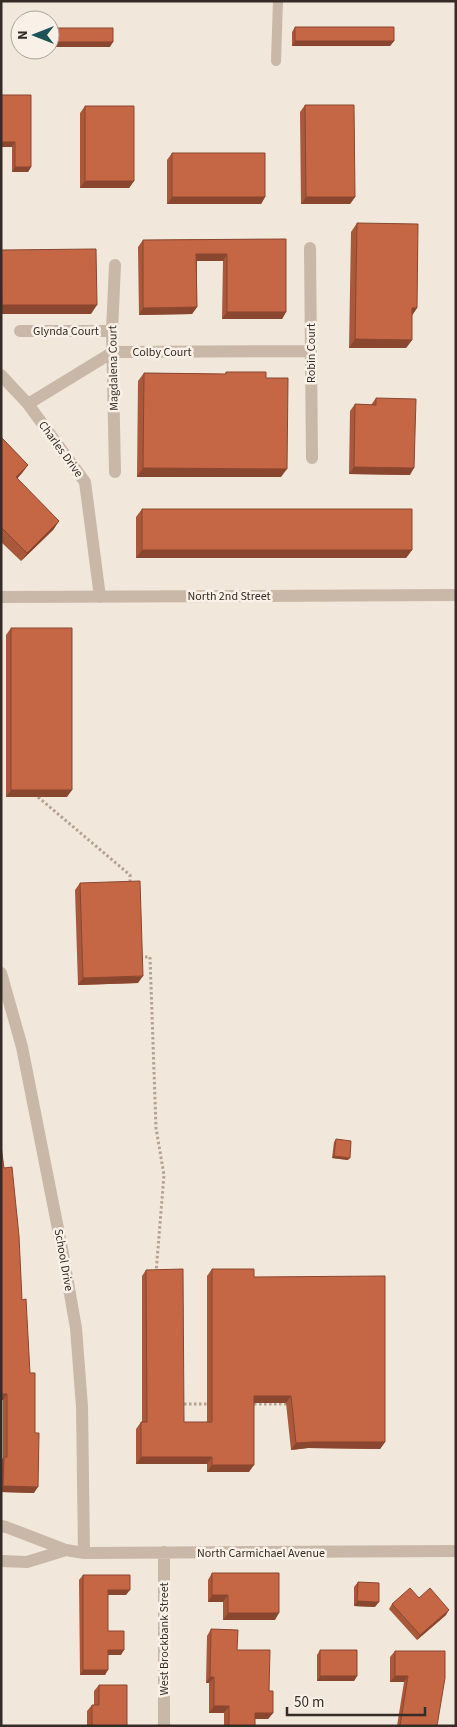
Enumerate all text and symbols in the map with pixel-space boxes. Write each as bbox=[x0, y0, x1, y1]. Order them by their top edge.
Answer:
north arrow bbox=[10, 10, 60, 60]
text: N bbox=[13, 30, 33, 40]
street label: Glynda Court bbox=[33, 323, 99, 340]
street label: Robin Court bbox=[303, 323, 320, 383]
street label: Magdalena Court bbox=[104, 325, 123, 411]
street label: Colby Court bbox=[132, 344, 192, 361]
street label: Charles Drive bbox=[34, 418, 87, 481]
street label: North 2nd Street bbox=[187, 588, 271, 605]
street label: School Drive bbox=[50, 1228, 77, 1293]
street label: North Carmichael Avenue bbox=[197, 1545, 325, 1562]
street label: West Brockbank Street bbox=[156, 1582, 173, 1696]
scale bar bbox=[287, 1684, 424, 1716]
text: 50 m bbox=[294, 1692, 324, 1713]

